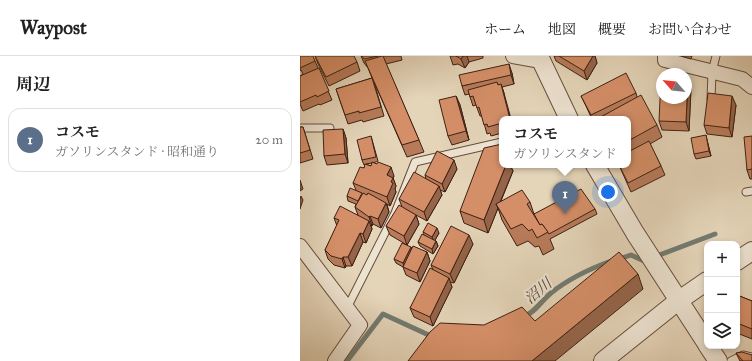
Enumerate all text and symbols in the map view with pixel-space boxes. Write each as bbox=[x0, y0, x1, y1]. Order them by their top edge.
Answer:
text: Waypost bbox=[20, 16, 87, 39]
text: ホーム bbox=[484, 21, 526, 38]
text: 地図 bbox=[548, 21, 576, 38]
text: 概要 bbox=[598, 21, 626, 38]
text: お問い合わせ bbox=[648, 21, 732, 38]
north arrow bbox=[656, 68, 692, 104]
text: 周辺 bbox=[16, 74, 50, 95]
popup bbox=[499, 116, 631, 168]
text: コスモ bbox=[55, 123, 100, 141]
text: コスモ bbox=[513, 125, 558, 143]
text: 1 bbox=[27, 132, 33, 148]
text: 20 m bbox=[255, 132, 283, 148]
text: ガソリンスタンド · 昭和通り bbox=[55, 144, 219, 160]
text: ガソリンスタンド bbox=[513, 146, 617, 162]
pin: 1 bbox=[552, 181, 578, 214]
your location bbox=[598, 182, 618, 202]
map controls bbox=[704, 241, 740, 349]
button: + bbox=[704, 241, 740, 277]
water label: 沼川 bbox=[521, 273, 557, 308]
button: − bbox=[704, 277, 740, 313]
button: layers bbox=[704, 313, 740, 349]

